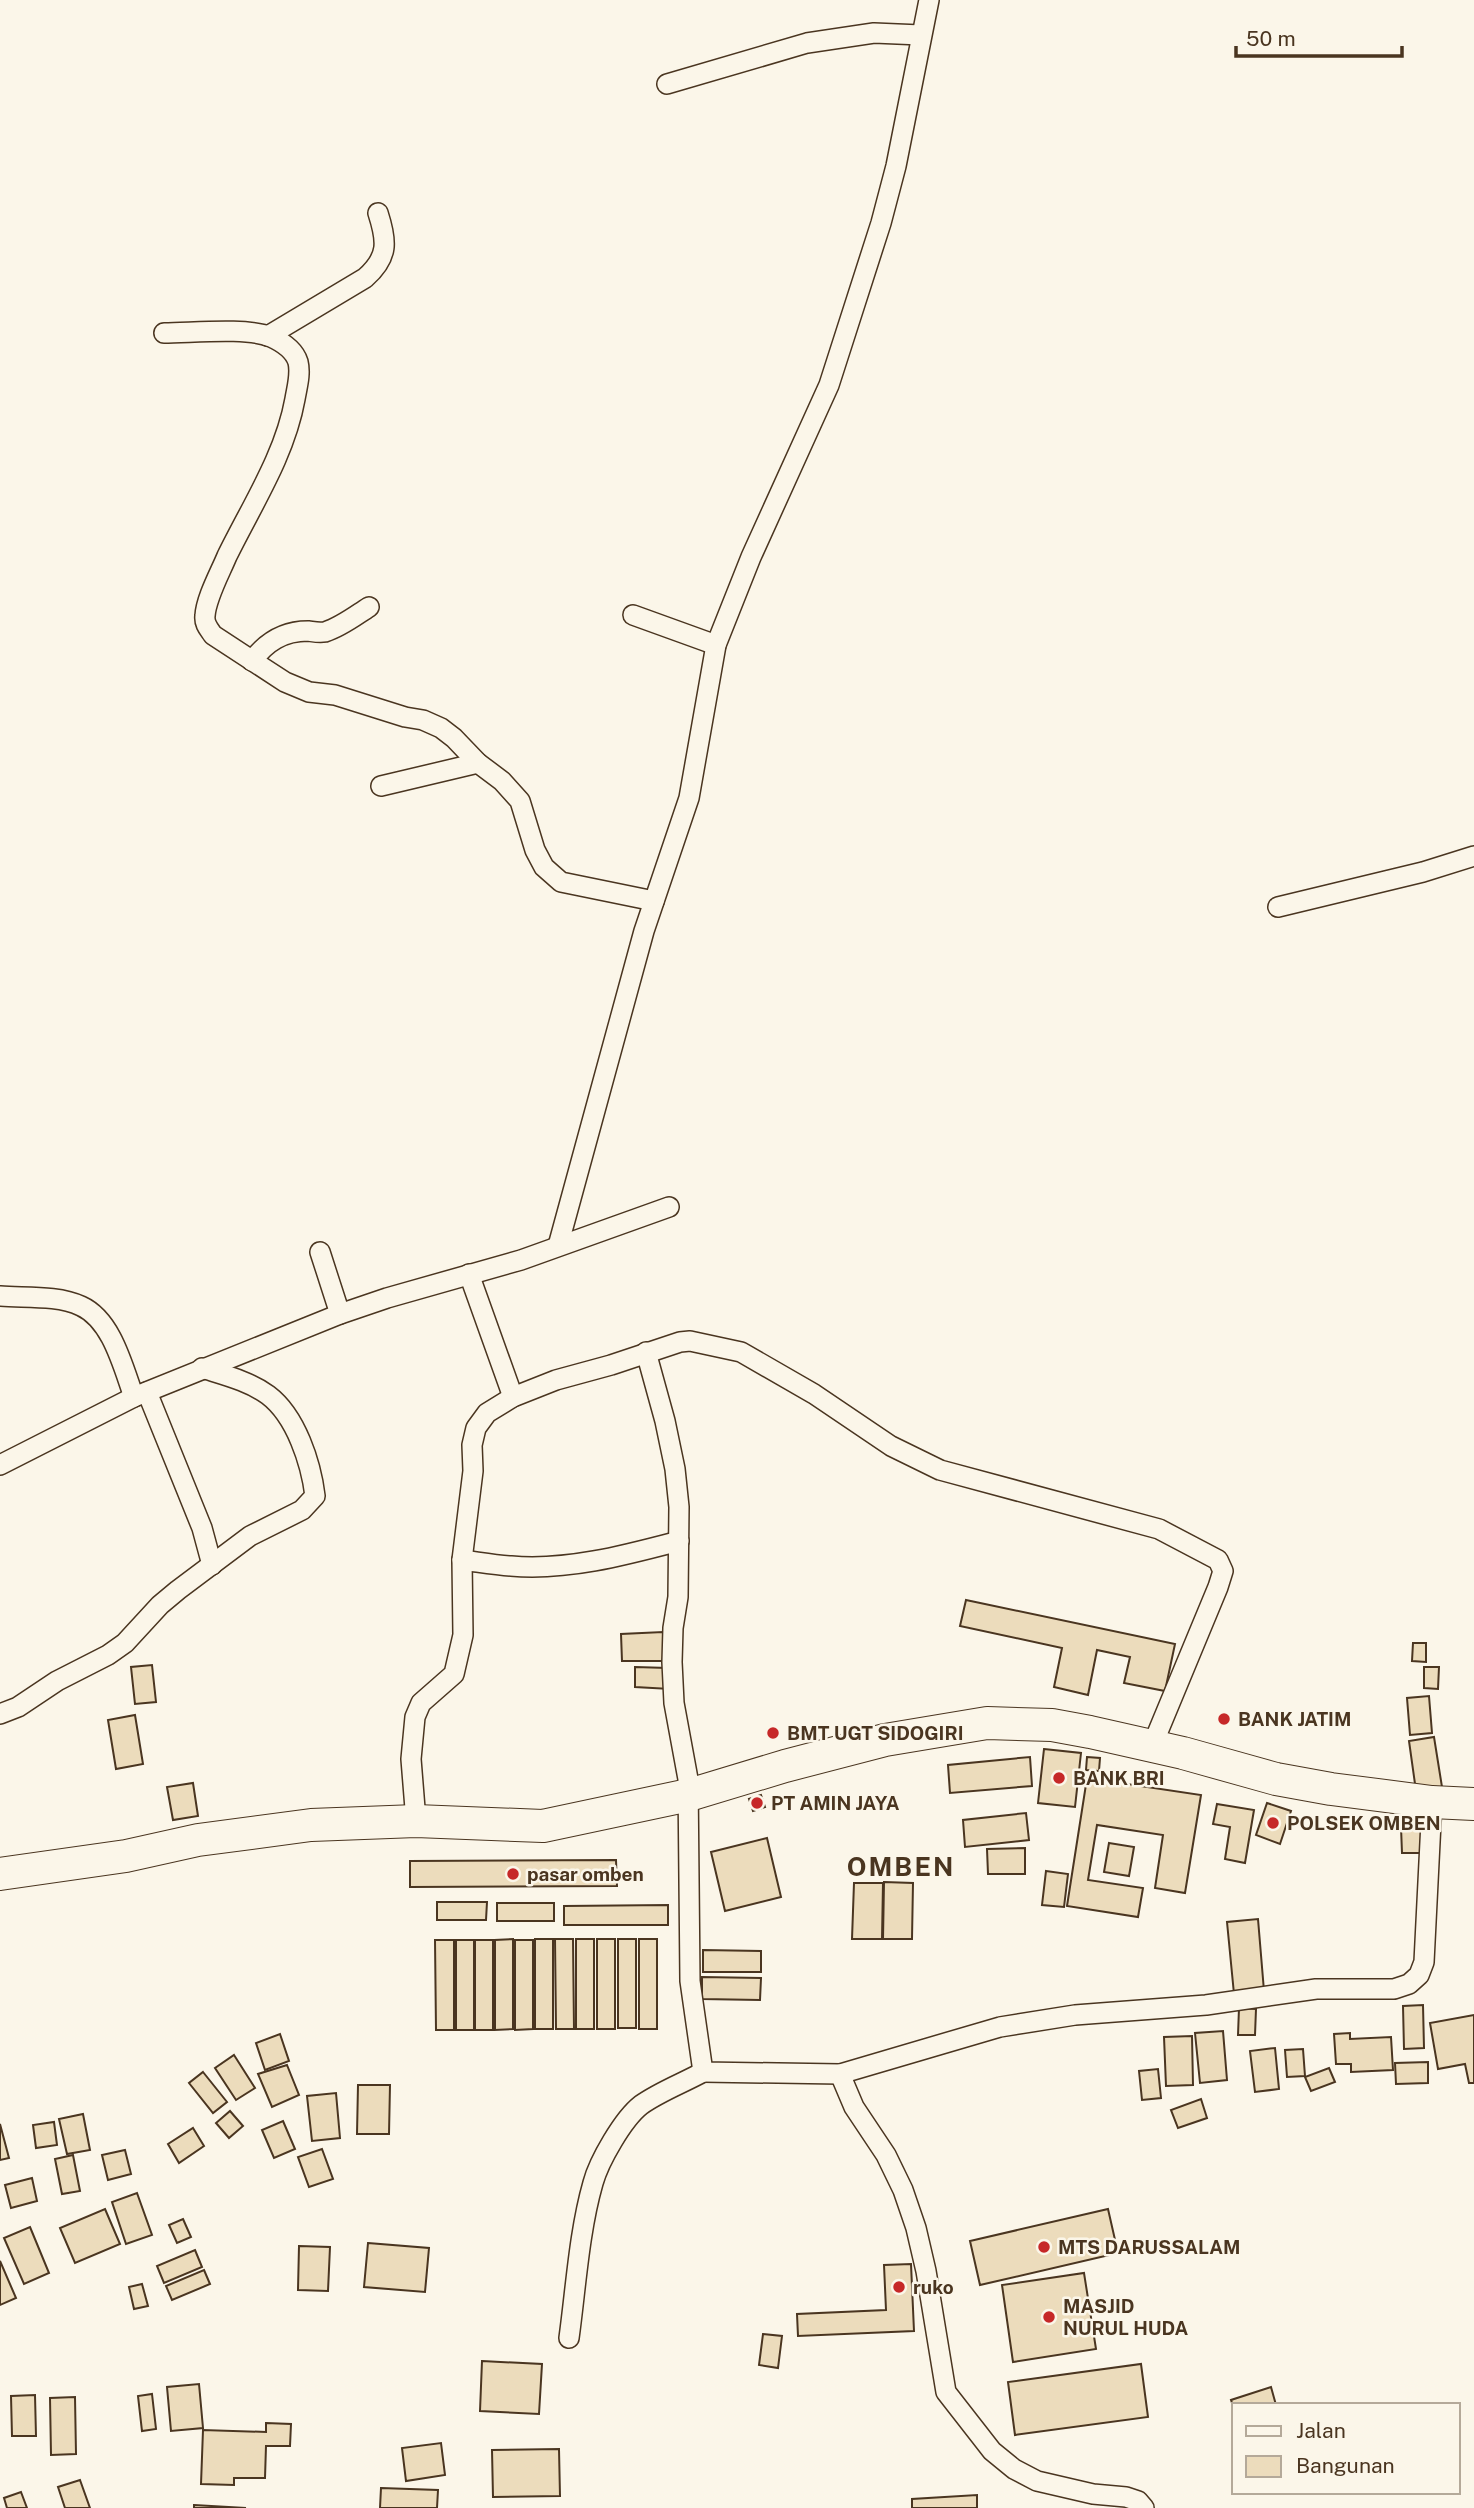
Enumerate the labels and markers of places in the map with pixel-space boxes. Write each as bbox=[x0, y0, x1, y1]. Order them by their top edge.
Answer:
place label: BANK JATIM bbox=[1238, 1708, 1351, 1730]
marker: BANK JATIM bbox=[1216, 1711, 1232, 1727]
place label: BMT UGT SIDOGIRI bbox=[787, 1722, 964, 1744]
marker: BMT UGT SIDOGIRI bbox=[765, 1725, 781, 1741]
place label: BANK BRI bbox=[1073, 1767, 1165, 1789]
marker: BANK BRI bbox=[1051, 1770, 1067, 1786]
place label: PT AMIN JAYA bbox=[771, 1792, 900, 1814]
marker: PT AMIN JAYA bbox=[749, 1795, 765, 1811]
place label: POLSEK OMBEN bbox=[1287, 1812, 1441, 1834]
marker: POLSEK OMBEN bbox=[1265, 1815, 1281, 1831]
place label: pasar omben bbox=[527, 1863, 644, 1885]
marker: pasar omben bbox=[505, 1866, 521, 1882]
place label: MTS DARUSSALAM bbox=[1058, 2236, 1240, 2258]
marker: MTS DARUSSALAM bbox=[1036, 2239, 1052, 2255]
place label: ruko bbox=[913, 2276, 954, 2298]
marker: ruko bbox=[891, 2279, 907, 2295]
place label: MASJID NURUL HUDA bbox=[1063, 2295, 1189, 2339]
marker: MASJID NURUL HUDA bbox=[1041, 2309, 1057, 2325]

